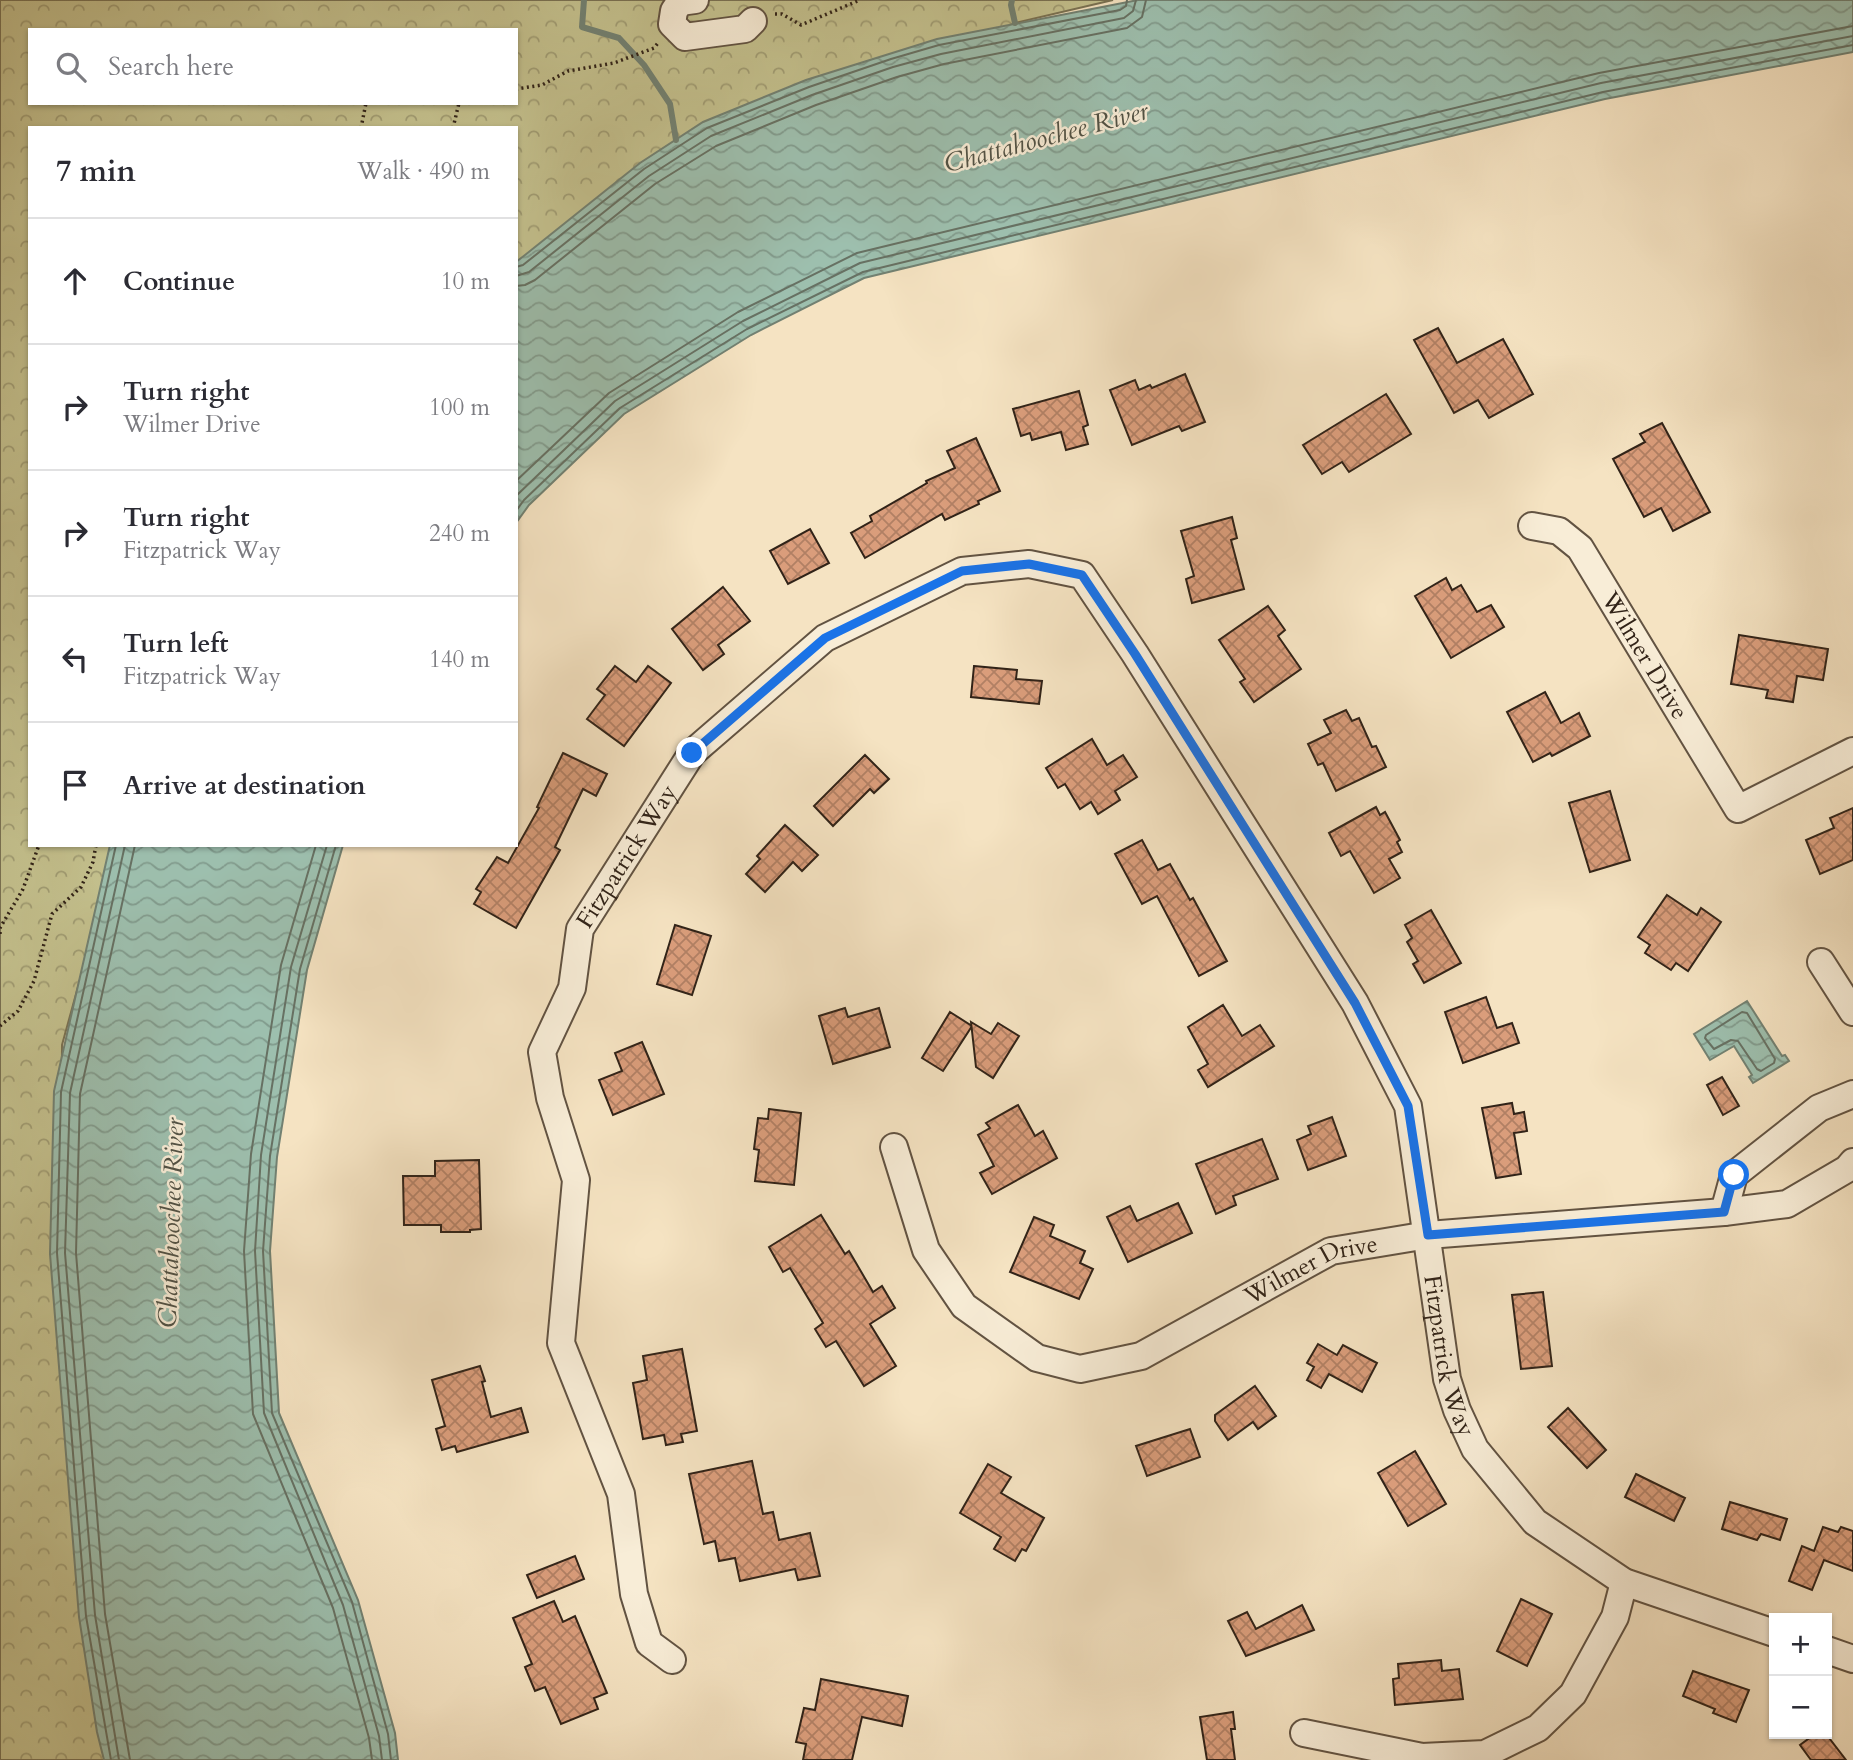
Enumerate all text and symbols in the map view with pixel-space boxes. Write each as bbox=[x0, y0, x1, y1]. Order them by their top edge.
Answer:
search box bbox=[28, 28, 518, 105]
icon: search bbox=[52, 48, 90, 86]
text: Search here bbox=[108, 49, 234, 84]
water label: Chattahoochee River bbox=[940, 93, 1154, 181]
text: 7 min bbox=[56, 151, 136, 192]
text: Walk · 490 m bbox=[357, 156, 490, 187]
icon: ahead bbox=[56, 262, 94, 300]
text: Continue bbox=[123, 264, 235, 299]
text: 10 m bbox=[441, 266, 490, 297]
text: Turn right bbox=[123, 374, 250, 409]
icon: right bbox=[56, 388, 94, 426]
text: 100 m bbox=[429, 392, 490, 423]
text: Wilmer Drive bbox=[123, 409, 261, 440]
text: Turn right bbox=[123, 500, 250, 535]
icon: right bbox=[56, 514, 94, 552]
text: 240 m bbox=[429, 518, 490, 549]
text: Fitzpatrick Way bbox=[123, 535, 281, 566]
street label: Wilmer Drive bbox=[1593, 584, 1696, 725]
text: Turn left bbox=[123, 626, 228, 661]
icon: left bbox=[56, 640, 94, 678]
text: 140 m bbox=[429, 644, 490, 675]
text: Fitzpatrick Way bbox=[123, 661, 281, 692]
route end bbox=[676, 737, 707, 768]
icon: arrive bbox=[56, 766, 94, 804]
text: Arrive at destination bbox=[123, 768, 366, 803]
street label: Fitzpatrick Way bbox=[568, 778, 685, 935]
water label: Chattahoochee River bbox=[150, 1116, 192, 1329]
route start bbox=[1718, 1159, 1749, 1190]
street label: Wilmer Drive bbox=[1237, 1227, 1380, 1313]
street label: Fitzpatrick Way bbox=[1416, 1273, 1484, 1442]
map controls bbox=[1769, 1613, 1832, 1739]
button: + bbox=[1769, 1613, 1832, 1676]
button: − bbox=[1769, 1676, 1832, 1739]

